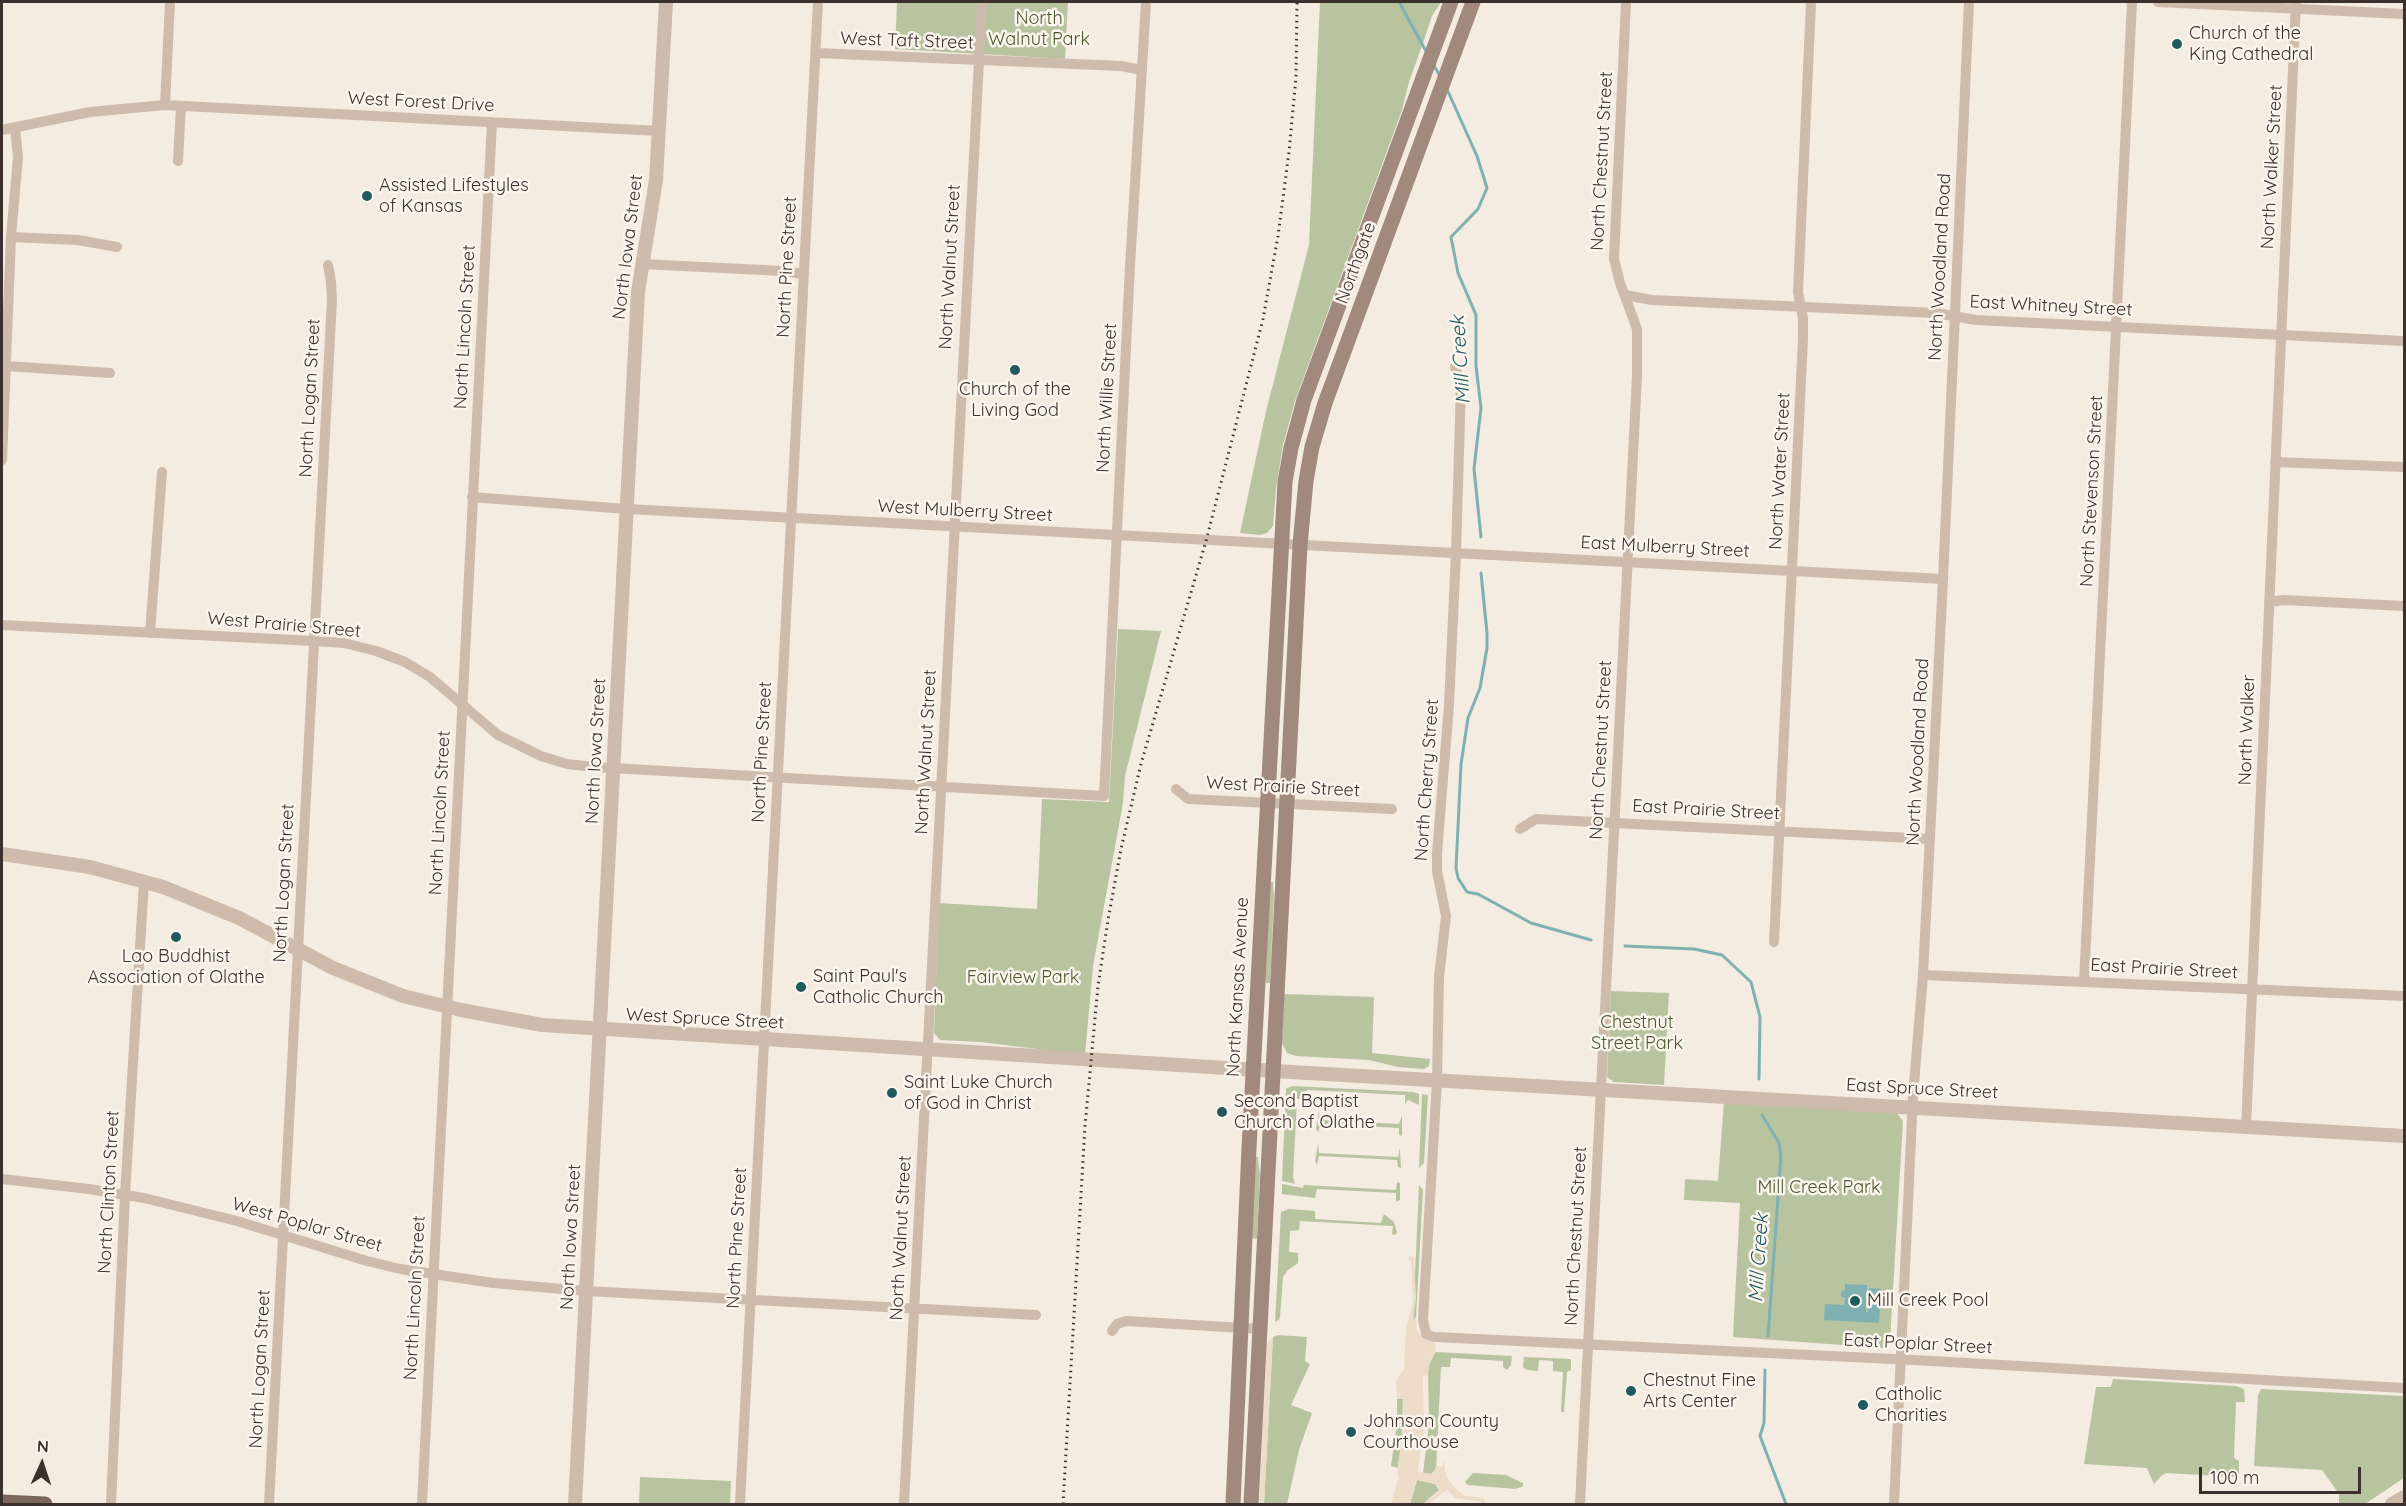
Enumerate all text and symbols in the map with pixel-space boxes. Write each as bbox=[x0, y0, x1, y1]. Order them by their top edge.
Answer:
park label: North Walnut Park bbox=[988, 8, 1090, 50]
place label: Church of the King Cathedral bbox=[2189, 23, 2313, 66]
street label: West Taft Street bbox=[840, 28, 974, 54]
marker: Church of the King Cathedral bbox=[2170, 37, 2184, 51]
street label: North Chestnut Street bbox=[1587, 71, 1617, 251]
street label: North Walker Street bbox=[2257, 84, 2287, 250]
street label: West Forest Drive bbox=[347, 87, 495, 117]
street label: North Iowa Street bbox=[608, 173, 648, 321]
street label: North Woodland Road bbox=[1924, 173, 1956, 361]
place label: Assisted Lifestyles of Kansas bbox=[379, 175, 529, 218]
street label: North Walnut Street bbox=[935, 184, 965, 350]
marker: Assisted Lifestyles of Kansas bbox=[360, 189, 374, 203]
street label: North Pine Street bbox=[773, 196, 801, 338]
street label: Northgate bbox=[1331, 219, 1381, 307]
street label: North Lincoln Street bbox=[450, 244, 480, 410]
street label: East Whitney Street bbox=[1969, 291, 2133, 321]
water label: Mill Creek bbox=[1446, 315, 1476, 405]
street label: North Logan Street bbox=[295, 318, 325, 478]
street label: North Willie Street bbox=[1092, 323, 1122, 473]
marker: Church of the Living God bbox=[1008, 363, 1022, 377]
place label: Church of the Living God bbox=[959, 379, 1071, 422]
street label: North Water Street bbox=[1765, 392, 1795, 550]
street label: North Stevenson Street bbox=[2076, 394, 2108, 588]
street label: West Mulberry Street bbox=[877, 496, 1053, 526]
street label: East Mulberry Street bbox=[1580, 532, 1750, 562]
street label: West Prairie Street bbox=[206, 608, 362, 642]
street label: North Woodland Road bbox=[1902, 658, 1934, 846]
street label: North Chestnut Street bbox=[1586, 660, 1616, 840]
street label: North Walnut Street bbox=[911, 669, 941, 835]
street label: North Walker bbox=[2234, 674, 2260, 786]
street label: North Iowa Street bbox=[581, 677, 611, 825]
street label: North Pine Street bbox=[748, 681, 776, 823]
street label: North Cherry Street bbox=[1411, 698, 1443, 862]
street label: North Lincoln Street bbox=[425, 730, 455, 896]
street label: West Prairie Street bbox=[1206, 772, 1360, 802]
street label: East Prairie Street bbox=[1632, 795, 1780, 825]
street label: North Logan Street bbox=[269, 803, 299, 963]
street label: North Kansas Avenue bbox=[1223, 897, 1253, 1077]
marker: Lao Buddhist Association of Olathe bbox=[169, 930, 183, 944]
place label: Lao Buddhist Association of Olathe bbox=[87, 946, 265, 988]
street label: East Prairie Street bbox=[2090, 954, 2238, 984]
place label: Saint Paul's Catholic Church bbox=[813, 966, 943, 1008]
park label: Fairview Park bbox=[967, 967, 1079, 989]
marker: Saint Paul's Catholic Church bbox=[794, 980, 808, 994]
street label: West Spruce Street bbox=[625, 1004, 785, 1034]
park label: Chestnut Street Park bbox=[1591, 1012, 1683, 1054]
place label: Saint Luke Church of God in Christ bbox=[904, 1072, 1053, 1114]
street label: East Spruce Street bbox=[1845, 1074, 1999, 1104]
marker: Saint Luke Church of God in Christ bbox=[885, 1086, 899, 1100]
place label: Second Baptist Church of Olathe bbox=[1234, 1091, 1375, 1134]
marker: Second Baptist Church of Olathe bbox=[1215, 1105, 1229, 1119]
street label: North Clinton Street bbox=[94, 1110, 124, 1274]
street label: North Chestnut Street bbox=[1561, 1146, 1591, 1326]
street label: North Walnut Street bbox=[886, 1155, 916, 1321]
street label: North Iowa Street bbox=[556, 1163, 586, 1311]
street label: North Pine Street bbox=[723, 1167, 751, 1309]
park label: Mill Creek Park bbox=[1757, 1177, 1881, 1199]
street label: West Poplar Street bbox=[229, 1193, 385, 1257]
water label: Mill Creek bbox=[1744, 1213, 1774, 1303]
street label: North Lincoln Street bbox=[400, 1215, 430, 1381]
street label: North Logan Street bbox=[245, 1289, 275, 1449]
place label: Mill Creek Pool bbox=[1867, 1290, 1989, 1312]
marker: Mill Creek Pool bbox=[1848, 1294, 1862, 1308]
street label: East Poplar Street bbox=[1843, 1329, 1993, 1359]
place label: Chestnut Fine Arts Center bbox=[1643, 1370, 1756, 1412]
marker: Chestnut Fine Arts Center bbox=[1624, 1384, 1638, 1398]
place label: Catholic Charities bbox=[1875, 1384, 1947, 1426]
marker: Catholic Charities bbox=[1856, 1398, 1870, 1412]
place label: Johnson County Courthouse bbox=[1363, 1411, 1499, 1454]
marker: Johnson County Courthouse bbox=[1344, 1425, 1358, 1439]
north arrow bbox=[12, 1434, 72, 1494]
text: N bbox=[37, 1436, 49, 1456]
scale bar bbox=[2202, 1455, 2364, 1493]
text: 100 m bbox=[2210, 1466, 2259, 1489]

